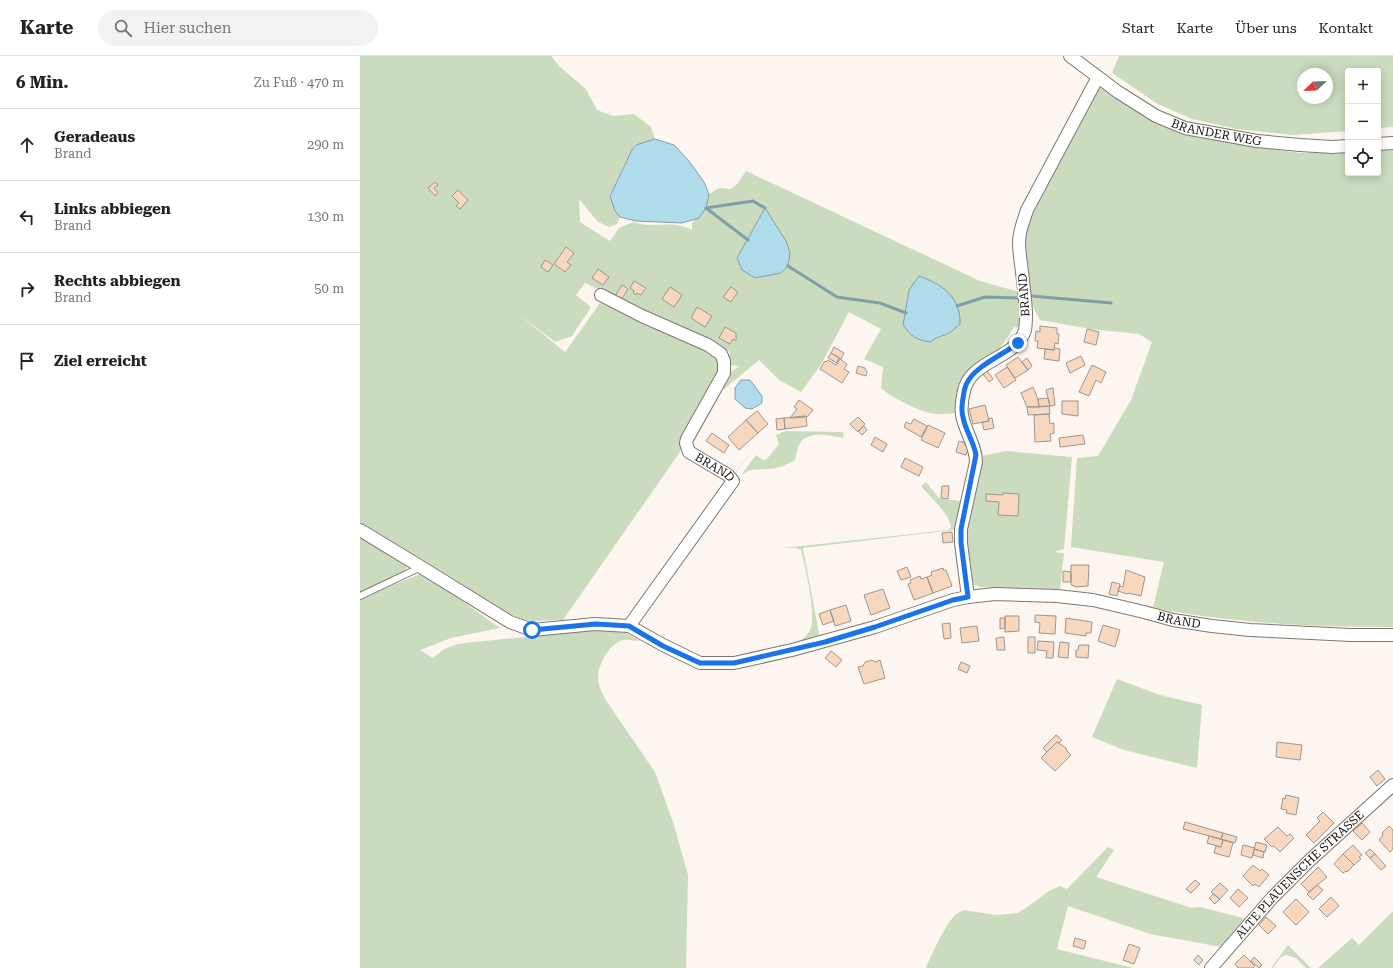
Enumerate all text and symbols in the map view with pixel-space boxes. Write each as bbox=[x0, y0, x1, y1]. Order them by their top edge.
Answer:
search box bbox=[98, 10, 378, 46]
text: Karte bbox=[20, 16, 74, 39]
icon: search bbox=[112, 17, 134, 39]
text: Hier suchen bbox=[144, 19, 231, 37]
text: Start bbox=[1122, 20, 1155, 36]
text: Karte bbox=[1177, 20, 1213, 36]
text: Über uns bbox=[1235, 20, 1297, 36]
text: Kontakt bbox=[1319, 20, 1373, 36]
north arrow bbox=[1297, 68, 1333, 104]
map controls bbox=[1345, 68, 1381, 176]
button: + bbox=[1345, 68, 1381, 104]
text: 6 Min. bbox=[16, 72, 69, 92]
text: Zu Fuß · 470 m bbox=[254, 75, 344, 90]
button: − bbox=[1345, 104, 1381, 140]
street label: BRANDER WEG bbox=[1169, 116, 1263, 149]
text: Geradeaus bbox=[54, 128, 135, 146]
icon: ahead bbox=[16, 134, 38, 156]
text: 290 m bbox=[307, 137, 344, 152]
button: locate bbox=[1345, 140, 1381, 176]
text: Brand bbox=[54, 146, 92, 161]
text: Links abbiegen bbox=[54, 200, 171, 218]
icon: left bbox=[16, 206, 38, 228]
text: 130 m bbox=[307, 209, 344, 224]
text: Brand bbox=[54, 218, 92, 233]
text: Rechts abbiegen bbox=[54, 272, 181, 290]
street label: BRAND bbox=[1015, 273, 1033, 317]
icon: right bbox=[16, 278, 38, 300]
text: 50 m bbox=[314, 281, 344, 296]
text: Brand bbox=[54, 290, 92, 305]
route end bbox=[1009, 334, 1027, 352]
icon: arrive bbox=[16, 350, 38, 372]
text: Ziel erreicht bbox=[54, 352, 147, 370]
street label: BRAND bbox=[693, 450, 738, 485]
street label: BRAND bbox=[1156, 609, 1202, 631]
route start bbox=[523, 621, 541, 639]
street label: ALTE PLAUENSCHE STRASSE bbox=[1233, 808, 1367, 942]

